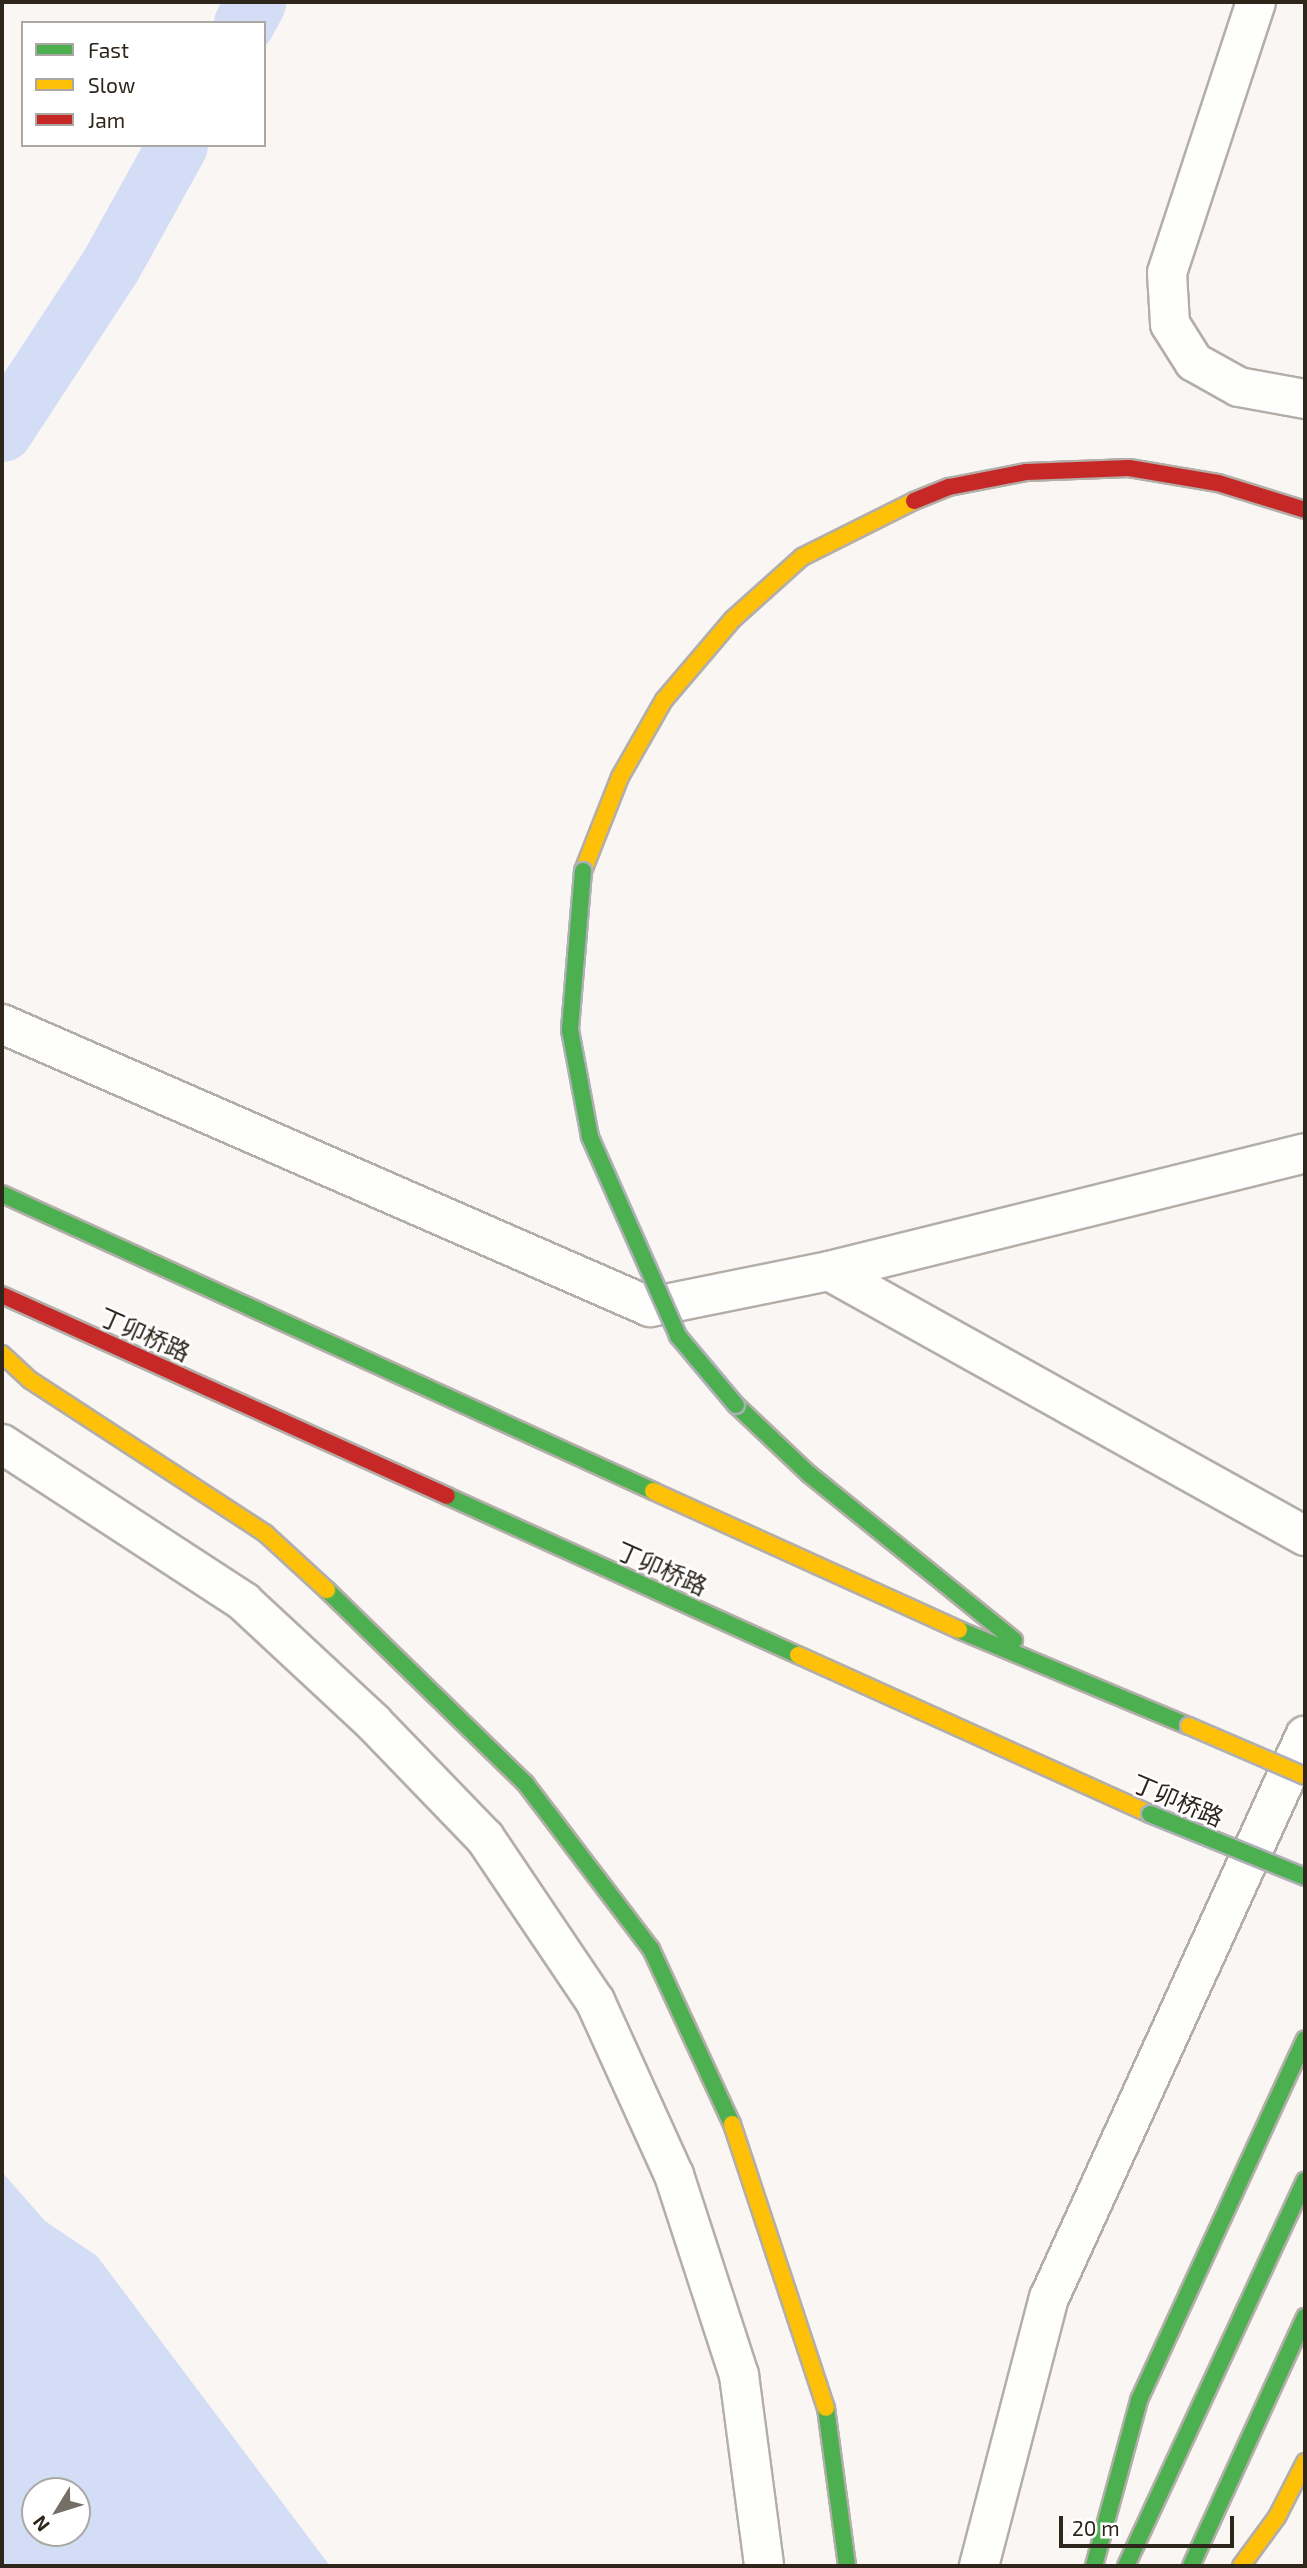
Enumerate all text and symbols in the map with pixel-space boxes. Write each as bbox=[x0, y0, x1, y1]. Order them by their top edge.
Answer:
legend bbox=[21, 21, 266, 147]
text: Fast bbox=[88, 37, 129, 62]
text: Slow bbox=[88, 72, 135, 97]
text: Jam bbox=[88, 107, 125, 132]
street label: 丁卯桥路 bbox=[95, 1301, 195, 1367]
street label: 丁卯桥路 bbox=[612, 1535, 712, 1601]
street label: 丁卯桥路 bbox=[1128, 1768, 1228, 1832]
north arrow bbox=[21, 2477, 91, 2547]
scale bar bbox=[1062, 2502, 1237, 2546]
text: N bbox=[27, 2512, 54, 2536]
text: 20 m bbox=[1072, 2515, 1120, 2540]

